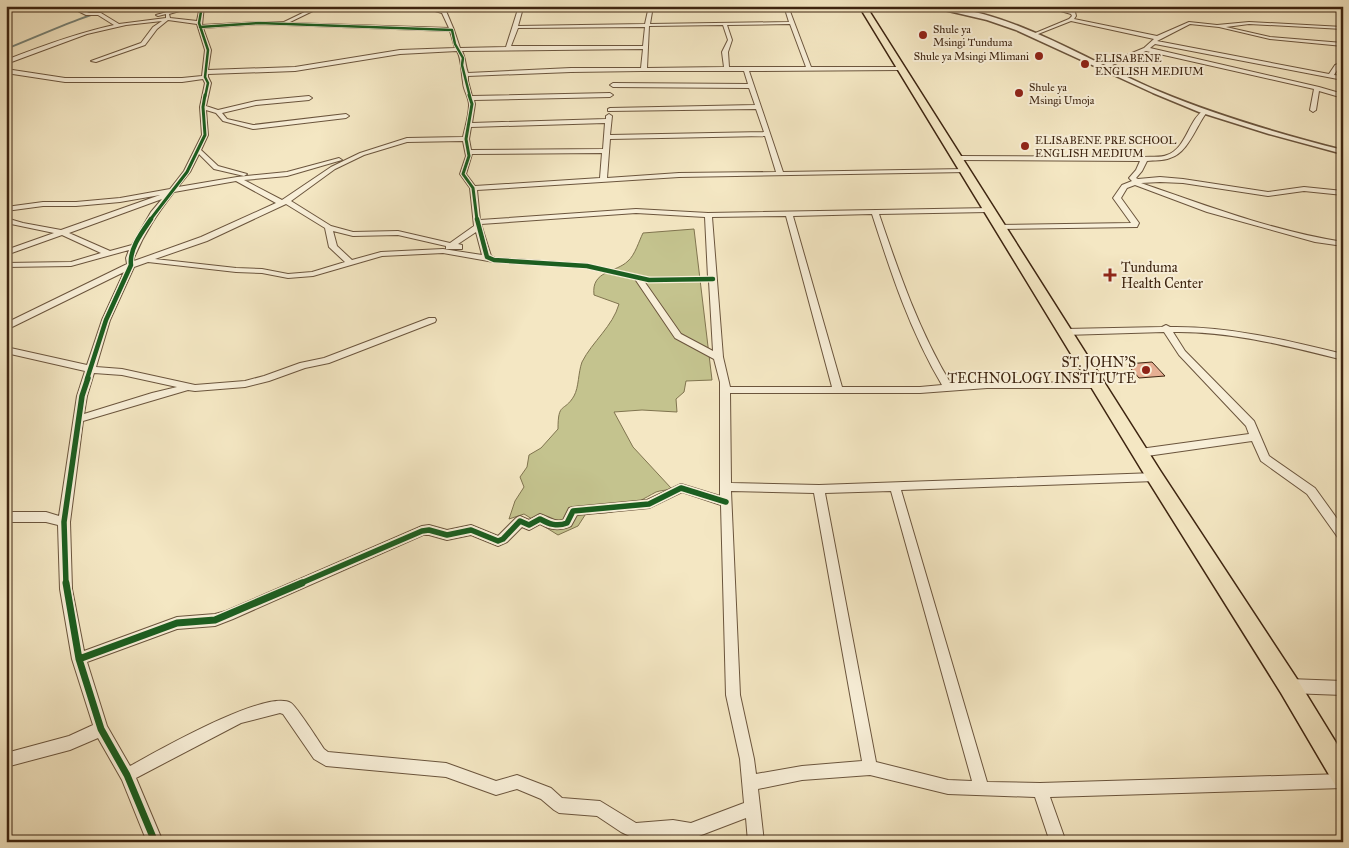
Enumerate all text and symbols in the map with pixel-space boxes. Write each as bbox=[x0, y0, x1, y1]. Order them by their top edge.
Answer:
place label: Shule ya Msingi Tunduma bbox=[933, 23, 1013, 49]
marker: Shule ya Msingi Tunduma bbox=[917, 29, 929, 41]
place label: Shule ya Msingi Mlimani bbox=[914, 50, 1029, 63]
marker: Shule ya Msingi Mlimani bbox=[1033, 50, 1045, 62]
place label: ELISABENE ENGLISH MEDIUM bbox=[1095, 52, 1204, 78]
marker: ELISABENE ENGLISH MEDIUM bbox=[1079, 58, 1091, 70]
place label: Shule ya Msingi Umoja bbox=[1029, 81, 1095, 107]
marker: Shule ya Msingi Umoja bbox=[1013, 87, 1025, 99]
place label: ELISABENE PRE SCHOOL ENGLISH MEDIUM bbox=[1035, 134, 1176, 160]
marker: ELISABENE PRE SCHOOL ENGLISH MEDIUM bbox=[1019, 140, 1031, 152]
place label: Tunduma Health Center bbox=[1121, 259, 1204, 292]
marker: Tunduma Health Center bbox=[1103, 268, 1117, 282]
place label: ST. JOHN'S TECHNOLOGY INSTITUTE bbox=[948, 354, 1136, 387]
marker: ST. JOHN'S TECHNOLOGY INSTITUTE bbox=[1140, 364, 1152, 376]

